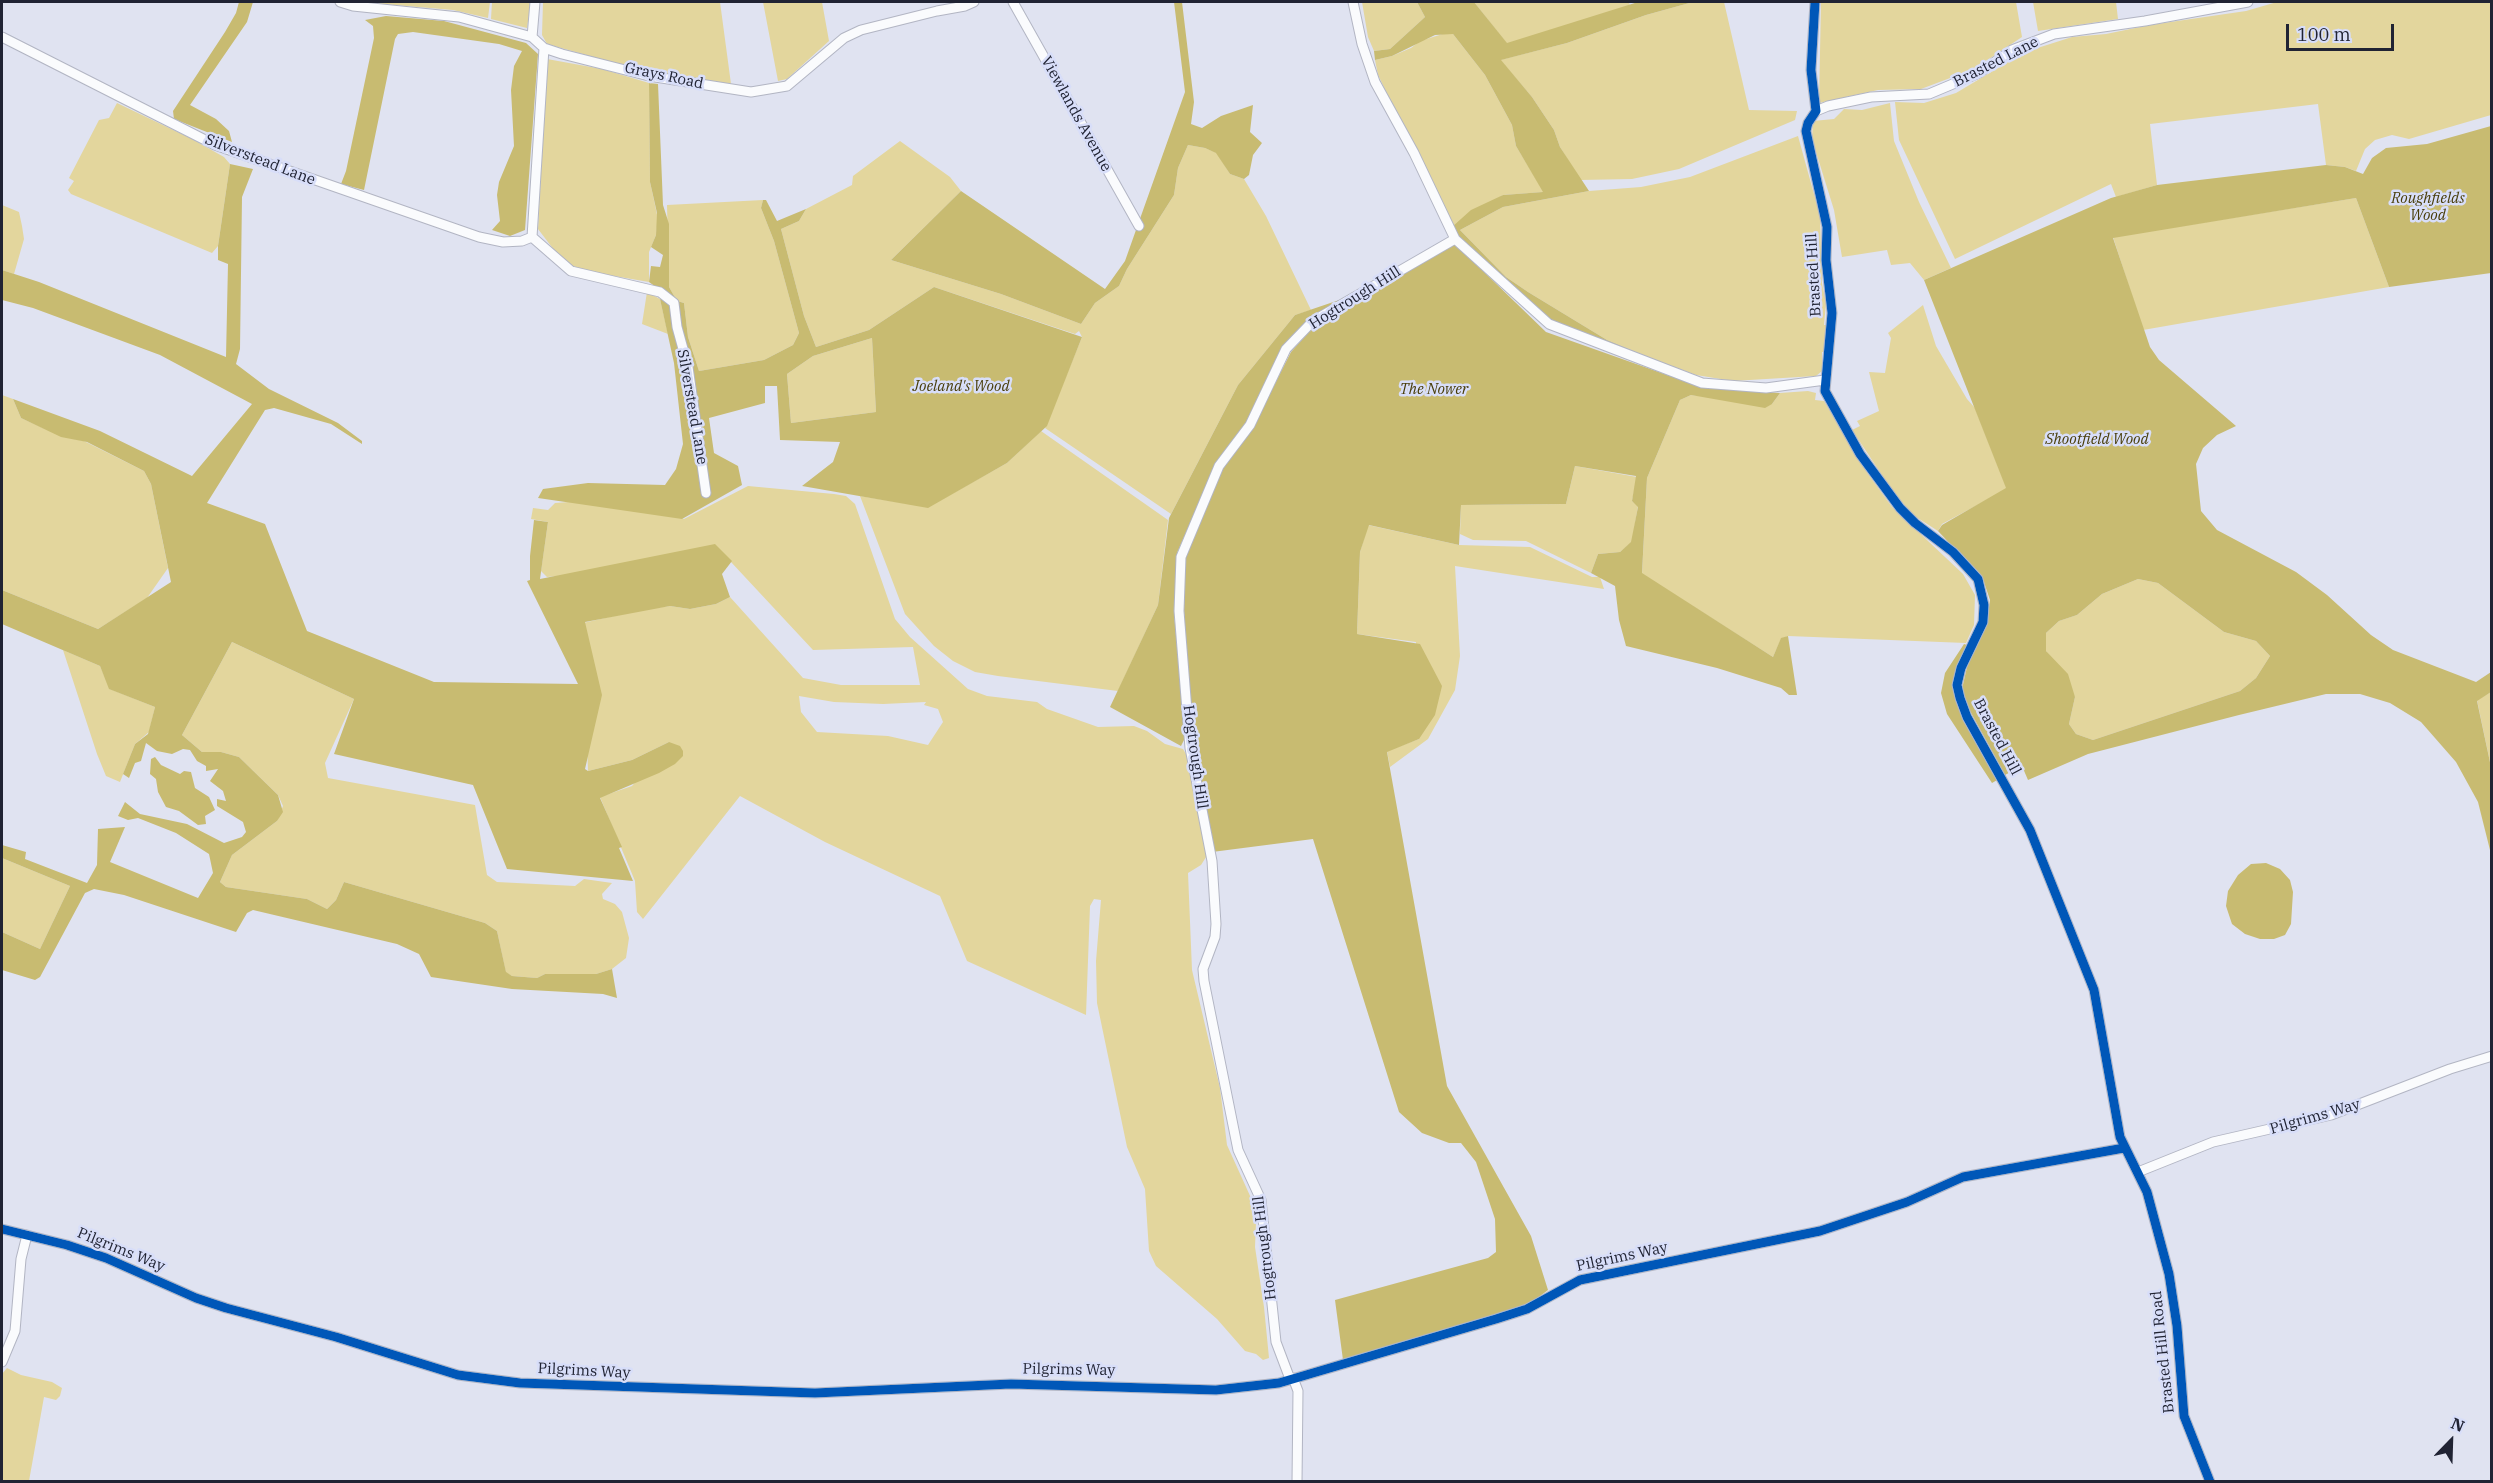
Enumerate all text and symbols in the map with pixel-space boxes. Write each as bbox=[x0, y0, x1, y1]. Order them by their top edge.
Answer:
scale bar bbox=[2289, 12, 2397, 50]
text: 100 m bbox=[2297, 23, 2351, 46]
street label: Brasted Lane bbox=[1951, 33, 2041, 91]
street label: Viewlands Avenue bbox=[1037, 53, 1115, 175]
street label: Grays Road bbox=[623, 59, 705, 93]
street label: Silverstead Lane bbox=[202, 131, 318, 189]
park label: Roughfields Wood bbox=[2391, 190, 2465, 225]
street label: Brasted Hill bbox=[1803, 233, 1825, 317]
street label: Hogtrough Hill bbox=[1306, 263, 1404, 333]
street label: Silverstead Lane bbox=[673, 348, 711, 466]
park label: Joeland's Wood bbox=[912, 378, 1010, 396]
park label: The Nower bbox=[1400, 381, 1468, 399]
park label: Shootfield Wood bbox=[2045, 431, 2149, 449]
street label: Brasted Hill bbox=[1969, 696, 2025, 778]
street label: Hogtrough Hill bbox=[1179, 704, 1211, 810]
street label: Pilgrims Way bbox=[2268, 1096, 2362, 1138]
street label: Hogtrough Hill bbox=[1250, 1195, 1280, 1301]
street label: Pilgrims Way bbox=[75, 1224, 167, 1276]
street label: Pilgrims Way bbox=[1575, 1239, 1669, 1275]
street label: Brasted Hill Road bbox=[2148, 1290, 2178, 1414]
street label: Pilgrims Way bbox=[537, 1360, 631, 1382]
street label: Pilgrims Way bbox=[1022, 1360, 1116, 1380]
north arrow bbox=[2421, 1411, 2481, 1471]
text: N bbox=[2448, 1413, 2468, 1436]

